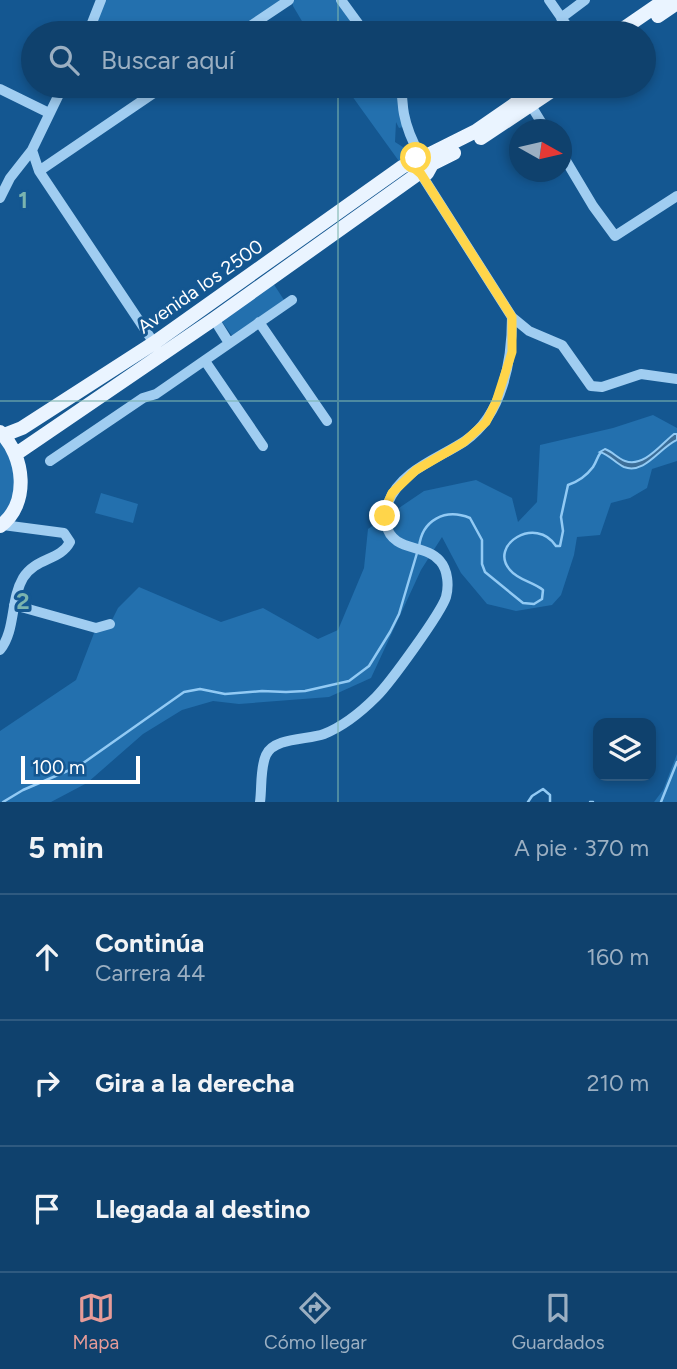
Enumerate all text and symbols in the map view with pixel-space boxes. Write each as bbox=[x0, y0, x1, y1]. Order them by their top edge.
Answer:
search box bbox=[21, 21, 656, 98]
icon: search bbox=[45, 41, 83, 79]
text: Buscar aquí bbox=[101, 44, 235, 76]
north arrow bbox=[509, 119, 572, 182]
route start bbox=[400, 142, 431, 173]
text: 1 bbox=[18, 186, 28, 214]
street label: Avenida los 2500 bbox=[133, 235, 267, 338]
route end bbox=[369, 500, 400, 531]
text: 2 bbox=[16, 587, 30, 615]
map controls bbox=[593, 718, 656, 781]
button: layers bbox=[593, 718, 656, 781]
scale bar bbox=[21, 753, 140, 785]
text: 100 m bbox=[32, 756, 85, 779]
text: 5 min bbox=[28, 829, 104, 866]
text: A pie · 370 m bbox=[514, 834, 649, 862]
text: Continúa bbox=[95, 927, 204, 959]
icon: ahead bbox=[28, 938, 66, 976]
text: 160 m bbox=[586, 943, 649, 971]
text: Carrera 44 bbox=[95, 959, 205, 987]
icon: right bbox=[28, 1064, 66, 1102]
text: Gira a la derecha bbox=[95, 1067, 295, 1099]
text: 210 m bbox=[587, 1069, 649, 1097]
icon: arrive bbox=[28, 1190, 66, 1228]
text: Llegada al destino bbox=[95, 1193, 310, 1225]
tab: Mapa bbox=[72, 1289, 119, 1354]
tab: Cómo llegar bbox=[264, 1289, 367, 1354]
tab: Guardados bbox=[512, 1289, 605, 1354]

